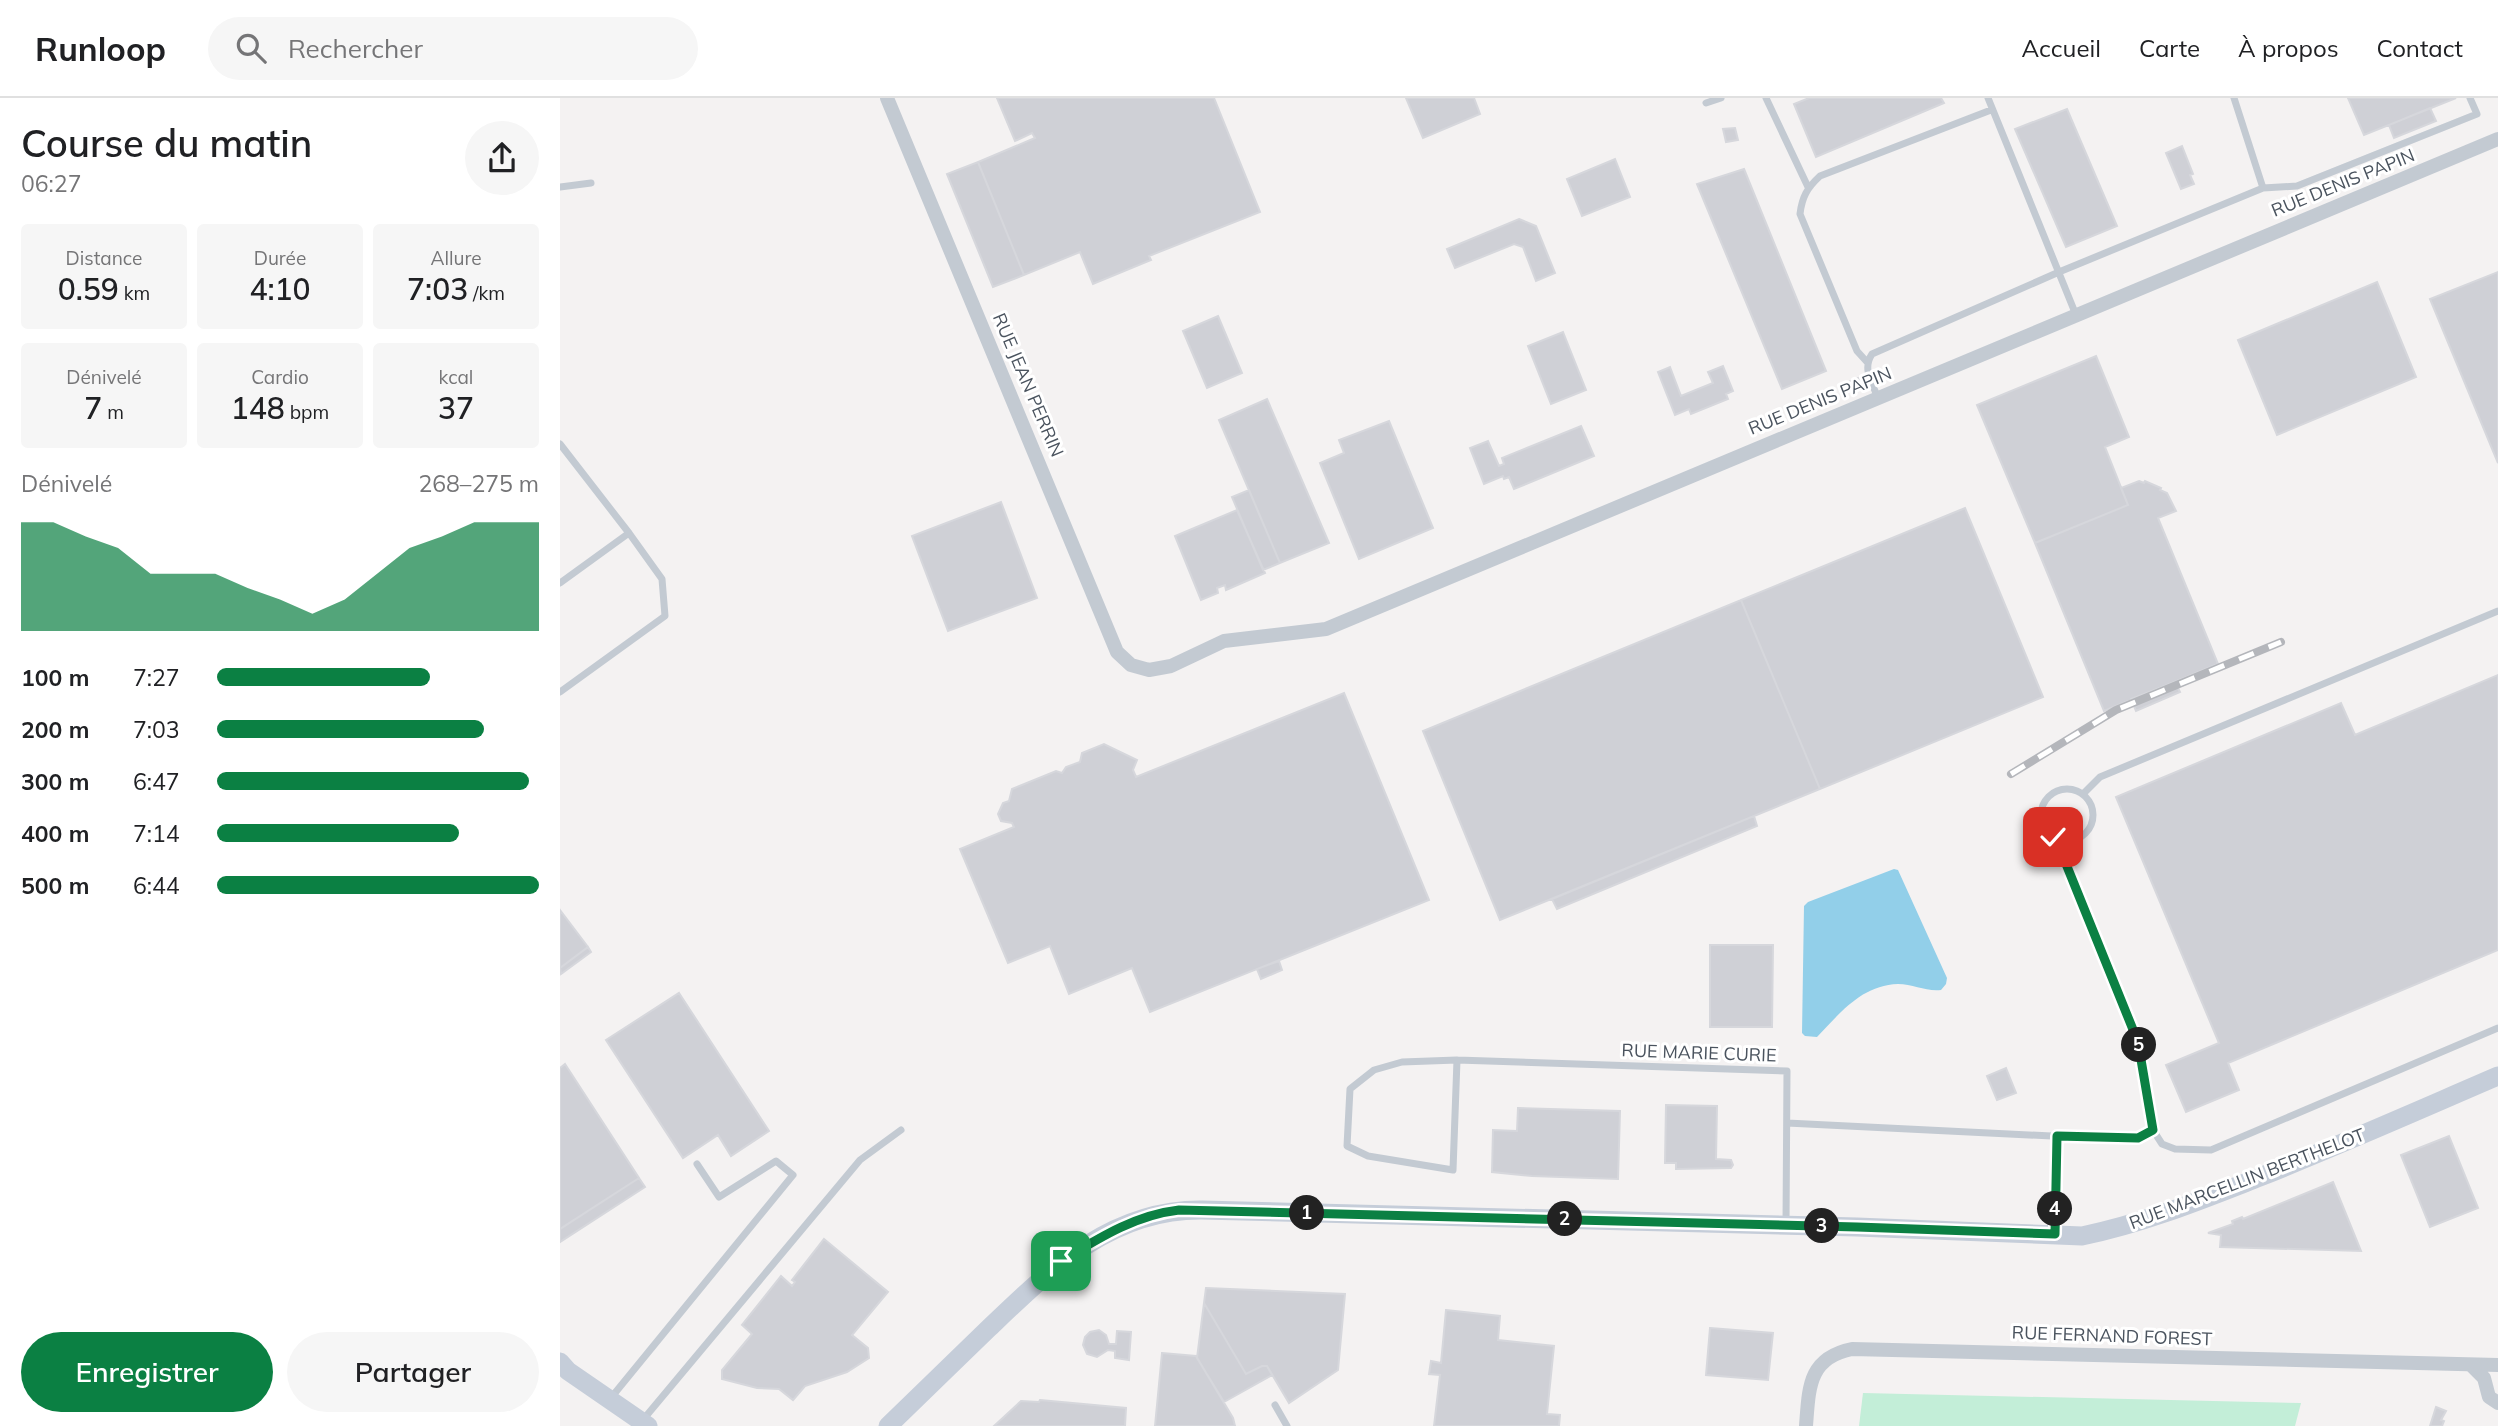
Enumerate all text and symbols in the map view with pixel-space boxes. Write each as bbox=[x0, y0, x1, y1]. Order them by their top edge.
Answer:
search box bbox=[208, 17, 698, 80]
text: Runloop bbox=[35, 28, 166, 69]
icon: search bbox=[232, 29, 270, 67]
text: Rechercher bbox=[288, 32, 423, 65]
text: Accueil bbox=[2022, 33, 2101, 63]
text: Carte bbox=[2139, 33, 2200, 63]
text: À propos bbox=[2238, 33, 2339, 63]
text: Contact bbox=[2377, 33, 2463, 63]
text: Course du matin bbox=[21, 119, 312, 167]
button: share bbox=[465, 121, 539, 195]
street label: RUE DENIS PAPIN bbox=[2268, 143, 2418, 222]
text: 06:27 bbox=[21, 169, 81, 198]
text: Distance bbox=[66, 246, 142, 270]
text: Durée bbox=[254, 246, 306, 270]
text: Allure bbox=[430, 246, 482, 270]
text: 0.59 bbox=[58, 270, 119, 308]
text: 4:10 bbox=[249, 270, 311, 308]
text: 7:03 bbox=[407, 270, 468, 308]
text: km bbox=[119, 281, 150, 305]
text: /km bbox=[468, 281, 505, 305]
street label: RUE JEAN PERRIN bbox=[988, 310, 1069, 460]
street label: RUE DENIS PAPIN bbox=[1745, 361, 1895, 440]
text: Dénivelé bbox=[66, 365, 142, 389]
text: Cardio bbox=[251, 365, 309, 389]
text: kcal bbox=[439, 365, 473, 389]
text: 7 bbox=[84, 389, 102, 427]
text: 148 bbox=[231, 389, 285, 427]
text: 37 bbox=[438, 389, 474, 427]
text: m bbox=[102, 400, 124, 424]
text: bpm bbox=[285, 400, 329, 424]
text: Dénivelé bbox=[21, 469, 112, 498]
text: 268–275 m bbox=[418, 469, 539, 498]
text: 100 m bbox=[21, 663, 89, 692]
text: 7:27 bbox=[133, 663, 180, 692]
text: 200 m bbox=[21, 715, 89, 744]
text: 7:03 bbox=[133, 715, 180, 744]
text: 300 m bbox=[21, 767, 89, 796]
text: 6:47 bbox=[133, 767, 180, 796]
pin bbox=[2023, 807, 2083, 867]
icon: check bbox=[2034, 818, 2072, 856]
text: 400 m bbox=[21, 819, 89, 848]
text: 7:14 bbox=[133, 819, 180, 848]
text: 500 m bbox=[21, 871, 89, 900]
text: 6:44 bbox=[133, 871, 180, 900]
pin: 5 bbox=[2122, 1028, 2156, 1062]
text: 5 bbox=[2133, 1032, 2144, 1056]
street label: RUE MARIE CURIE bbox=[1621, 1038, 1777, 1067]
street label: RUE MARCELLIN BERTHELOT bbox=[2126, 1123, 2368, 1234]
pin: 4 bbox=[2038, 1192, 2072, 1226]
pin: 1 bbox=[1290, 1196, 1324, 1230]
text: 4 bbox=[2049, 1196, 2060, 1220]
text: 1 bbox=[1301, 1200, 1312, 1224]
pin: 2 bbox=[1548, 1202, 1583, 1236]
text: 2 bbox=[1559, 1206, 1570, 1230]
pin: 3 bbox=[1804, 1208, 1840, 1244]
text: 3 bbox=[1816, 1213, 1827, 1237]
pin bbox=[1031, 1231, 1091, 1291]
icon: arrive bbox=[1042, 1242, 1080, 1280]
street label: RUE FERNAND FOREST bbox=[2011, 1321, 2213, 1350]
button: Enregistrer bbox=[21, 1332, 273, 1412]
button: Partager bbox=[287, 1332, 539, 1412]

